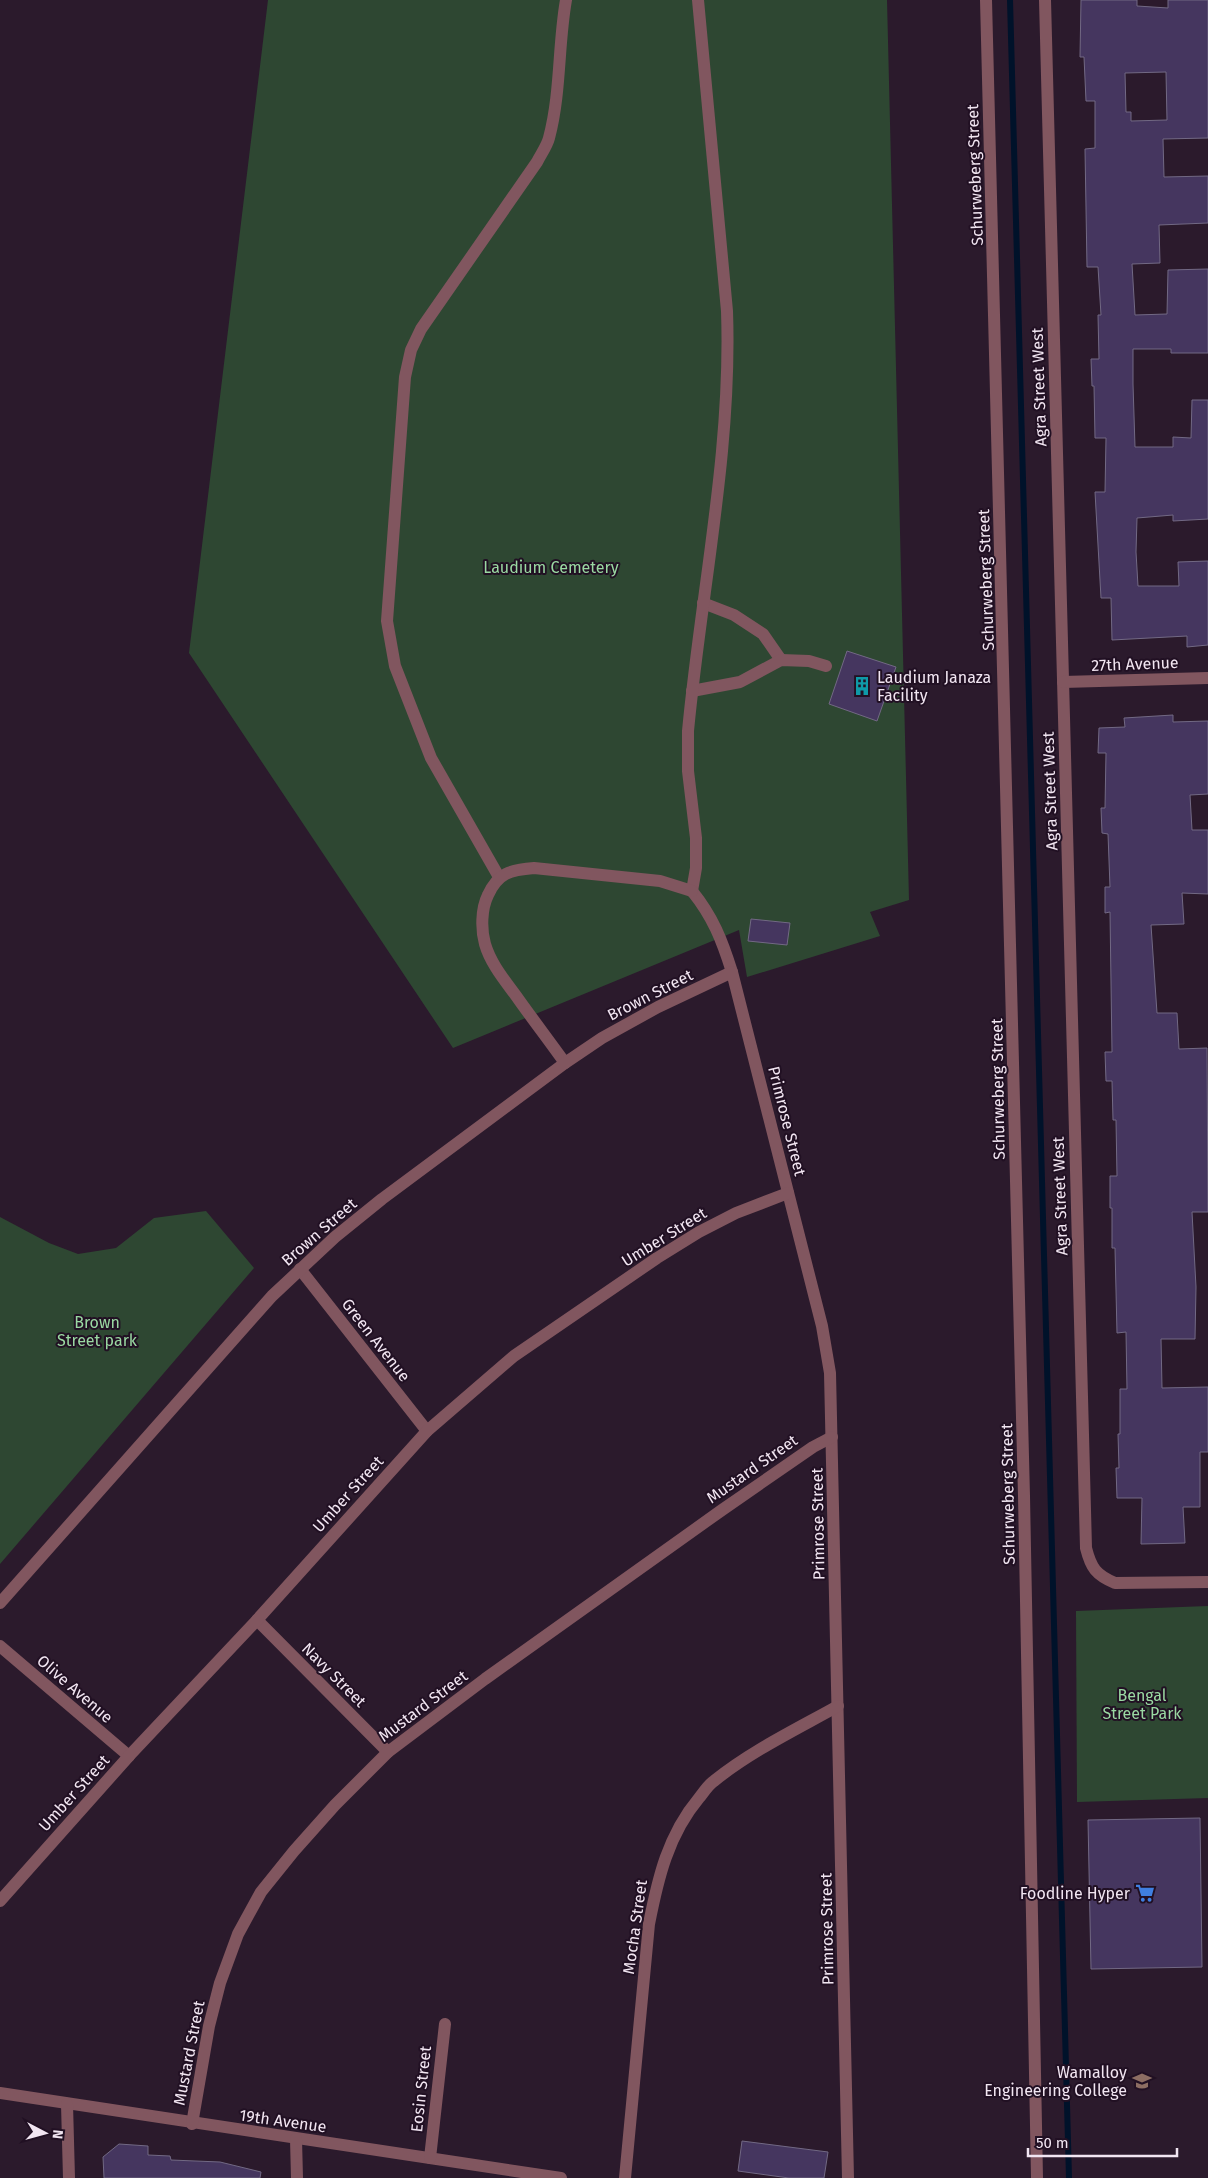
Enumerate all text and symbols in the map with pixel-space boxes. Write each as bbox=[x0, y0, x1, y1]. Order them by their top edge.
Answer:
street label: Schurweberg Street bbox=[963, 104, 987, 246]
street label: Agra Street West bbox=[1027, 327, 1051, 447]
street label: Schurweberg Street bbox=[974, 509, 998, 651]
park label: Laudium Cemetery bbox=[483, 558, 619, 577]
street label: 27th Avenue bbox=[1091, 653, 1179, 675]
place label: Laudium Janaza Facility bbox=[877, 668, 991, 705]
building icon: Laudium Janaza Facility bbox=[851, 675, 873, 697]
street label: Agra Street West bbox=[1038, 731, 1062, 851]
street label: Brown Street bbox=[604, 965, 696, 1025]
street label: Schurweberg Street bbox=[987, 1018, 1009, 1160]
street label: Primrose Street bbox=[764, 1064, 810, 1178]
street label: Agra Street West bbox=[1048, 1136, 1072, 1256]
street label: Brown Street bbox=[278, 1194, 361, 1270]
street label: Umber Street bbox=[618, 1203, 710, 1271]
street label: Green Avenue bbox=[338, 1295, 414, 1385]
park label: Brown Street park bbox=[57, 1313, 138, 1350]
street label: Schurweberg Street bbox=[997, 1423, 1019, 1565]
street label: Mustard Street bbox=[703, 1431, 801, 1507]
street label: Umber Street bbox=[309, 1452, 387, 1536]
street label: Primrose Street bbox=[808, 1467, 828, 1580]
street label: Navy Street bbox=[298, 1639, 370, 1711]
street label: Olive Avenue bbox=[33, 1651, 117, 1727]
street label: Mustard Street bbox=[375, 1666, 471, 1746]
park label: Bengal Street Park bbox=[1102, 1686, 1182, 1723]
street label: Umber Street bbox=[35, 1751, 113, 1835]
street label: Primrose Street bbox=[817, 1872, 837, 1985]
street label: Mocha Street bbox=[619, 1878, 651, 1975]
supermarket icon: Foodline Hyper bbox=[1134, 1882, 1156, 1904]
place label: Foodline Hyper bbox=[1020, 1884, 1131, 1903]
street label: Mustard Street bbox=[170, 1999, 209, 2107]
street label: Eosin Street bbox=[407, 2045, 435, 2133]
place label: Wamalloy Engineering College bbox=[984, 2063, 1127, 2100]
school or university icon: Wamalloy Engineering College bbox=[1131, 2070, 1153, 2092]
street label: 19th Avenue bbox=[238, 2105, 328, 2137]
north arrow bbox=[20, 2108, 70, 2158]
scale bar bbox=[1028, 2126, 1177, 2158]
text: N bbox=[48, 2129, 66, 2140]
text: 50 m bbox=[1036, 2134, 1069, 2152]

